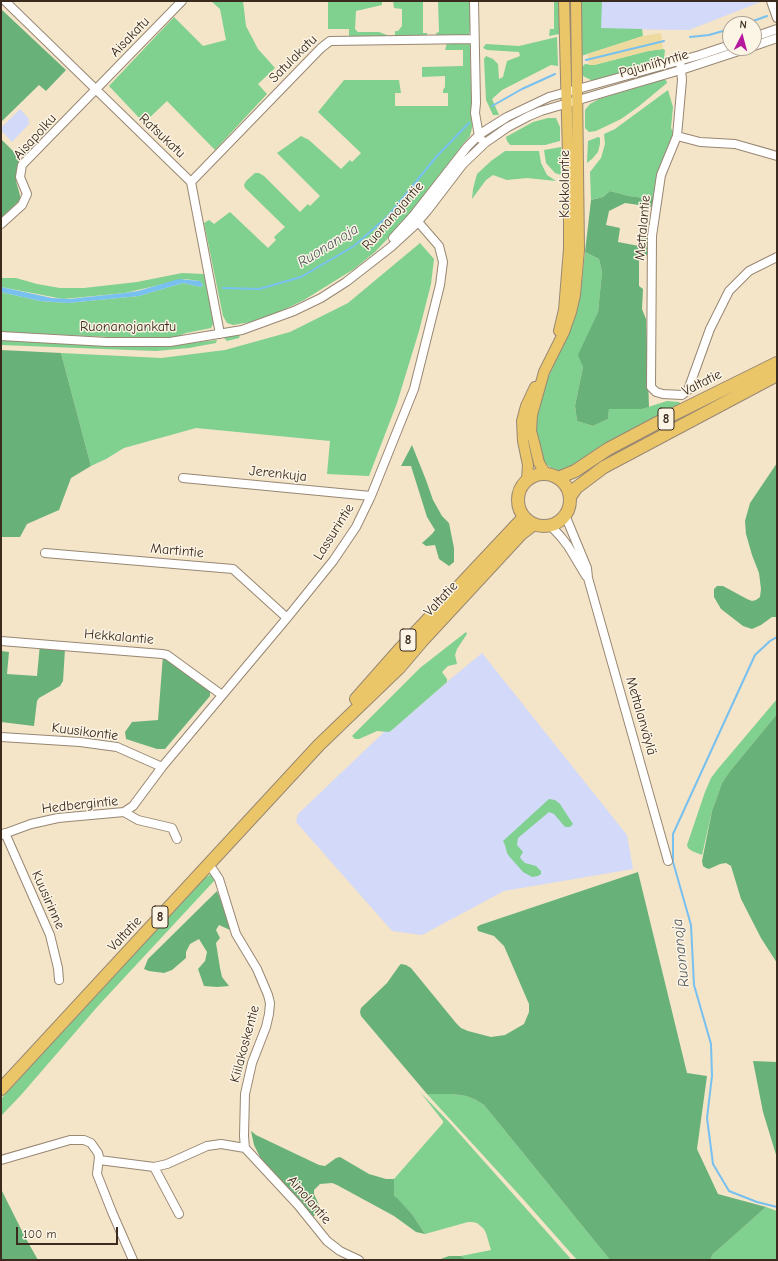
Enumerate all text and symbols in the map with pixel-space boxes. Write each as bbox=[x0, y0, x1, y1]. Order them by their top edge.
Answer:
street label: Aisakatu bbox=[107, 13, 153, 61]
north arrow bbox=[722, 16, 762, 56]
text: N bbox=[739, 18, 747, 31]
street label: Satulakatu bbox=[265, 31, 321, 87]
street label: Pajuniityntie bbox=[617, 46, 691, 82]
street label: Ratsukatu bbox=[135, 110, 189, 162]
street label: Aisapolku bbox=[10, 111, 60, 163]
street label: Kokkolantie bbox=[557, 150, 573, 218]
street label: Ruonanojantie bbox=[359, 178, 427, 254]
street label: Mettalantie bbox=[632, 194, 654, 262]
water label: Ruonanoja bbox=[294, 220, 362, 272]
street label: Ruonanojankatu bbox=[80, 319, 176, 335]
street label: Valtatie bbox=[679, 366, 725, 400]
road number: 8 bbox=[658, 408, 674, 430]
street label: Jerenkuja bbox=[248, 463, 308, 485]
street label: Lassurintie bbox=[310, 501, 358, 563]
street label: Martintie bbox=[150, 540, 204, 562]
street label: Valtatie bbox=[421, 578, 461, 620]
street label: Hekkalantie bbox=[83, 626, 155, 648]
road number: 8 bbox=[400, 629, 416, 651]
street label: Mettalanväylä bbox=[622, 675, 660, 757]
street label: Kuusikontie bbox=[51, 720, 119, 744]
street label: Hedbergintie bbox=[41, 793, 119, 817]
street label: Kuusirinne bbox=[28, 868, 68, 932]
road number: 8 bbox=[152, 906, 168, 928]
street label: Valtatie bbox=[105, 913, 145, 955]
water label: Ruonanoja bbox=[668, 918, 694, 988]
street label: Kiilakoskentie bbox=[227, 1003, 263, 1085]
street label: Ainolantie bbox=[283, 1172, 335, 1228]
scale bar bbox=[18, 1219, 120, 1245]
text: 100 m bbox=[23, 1227, 56, 1241]

